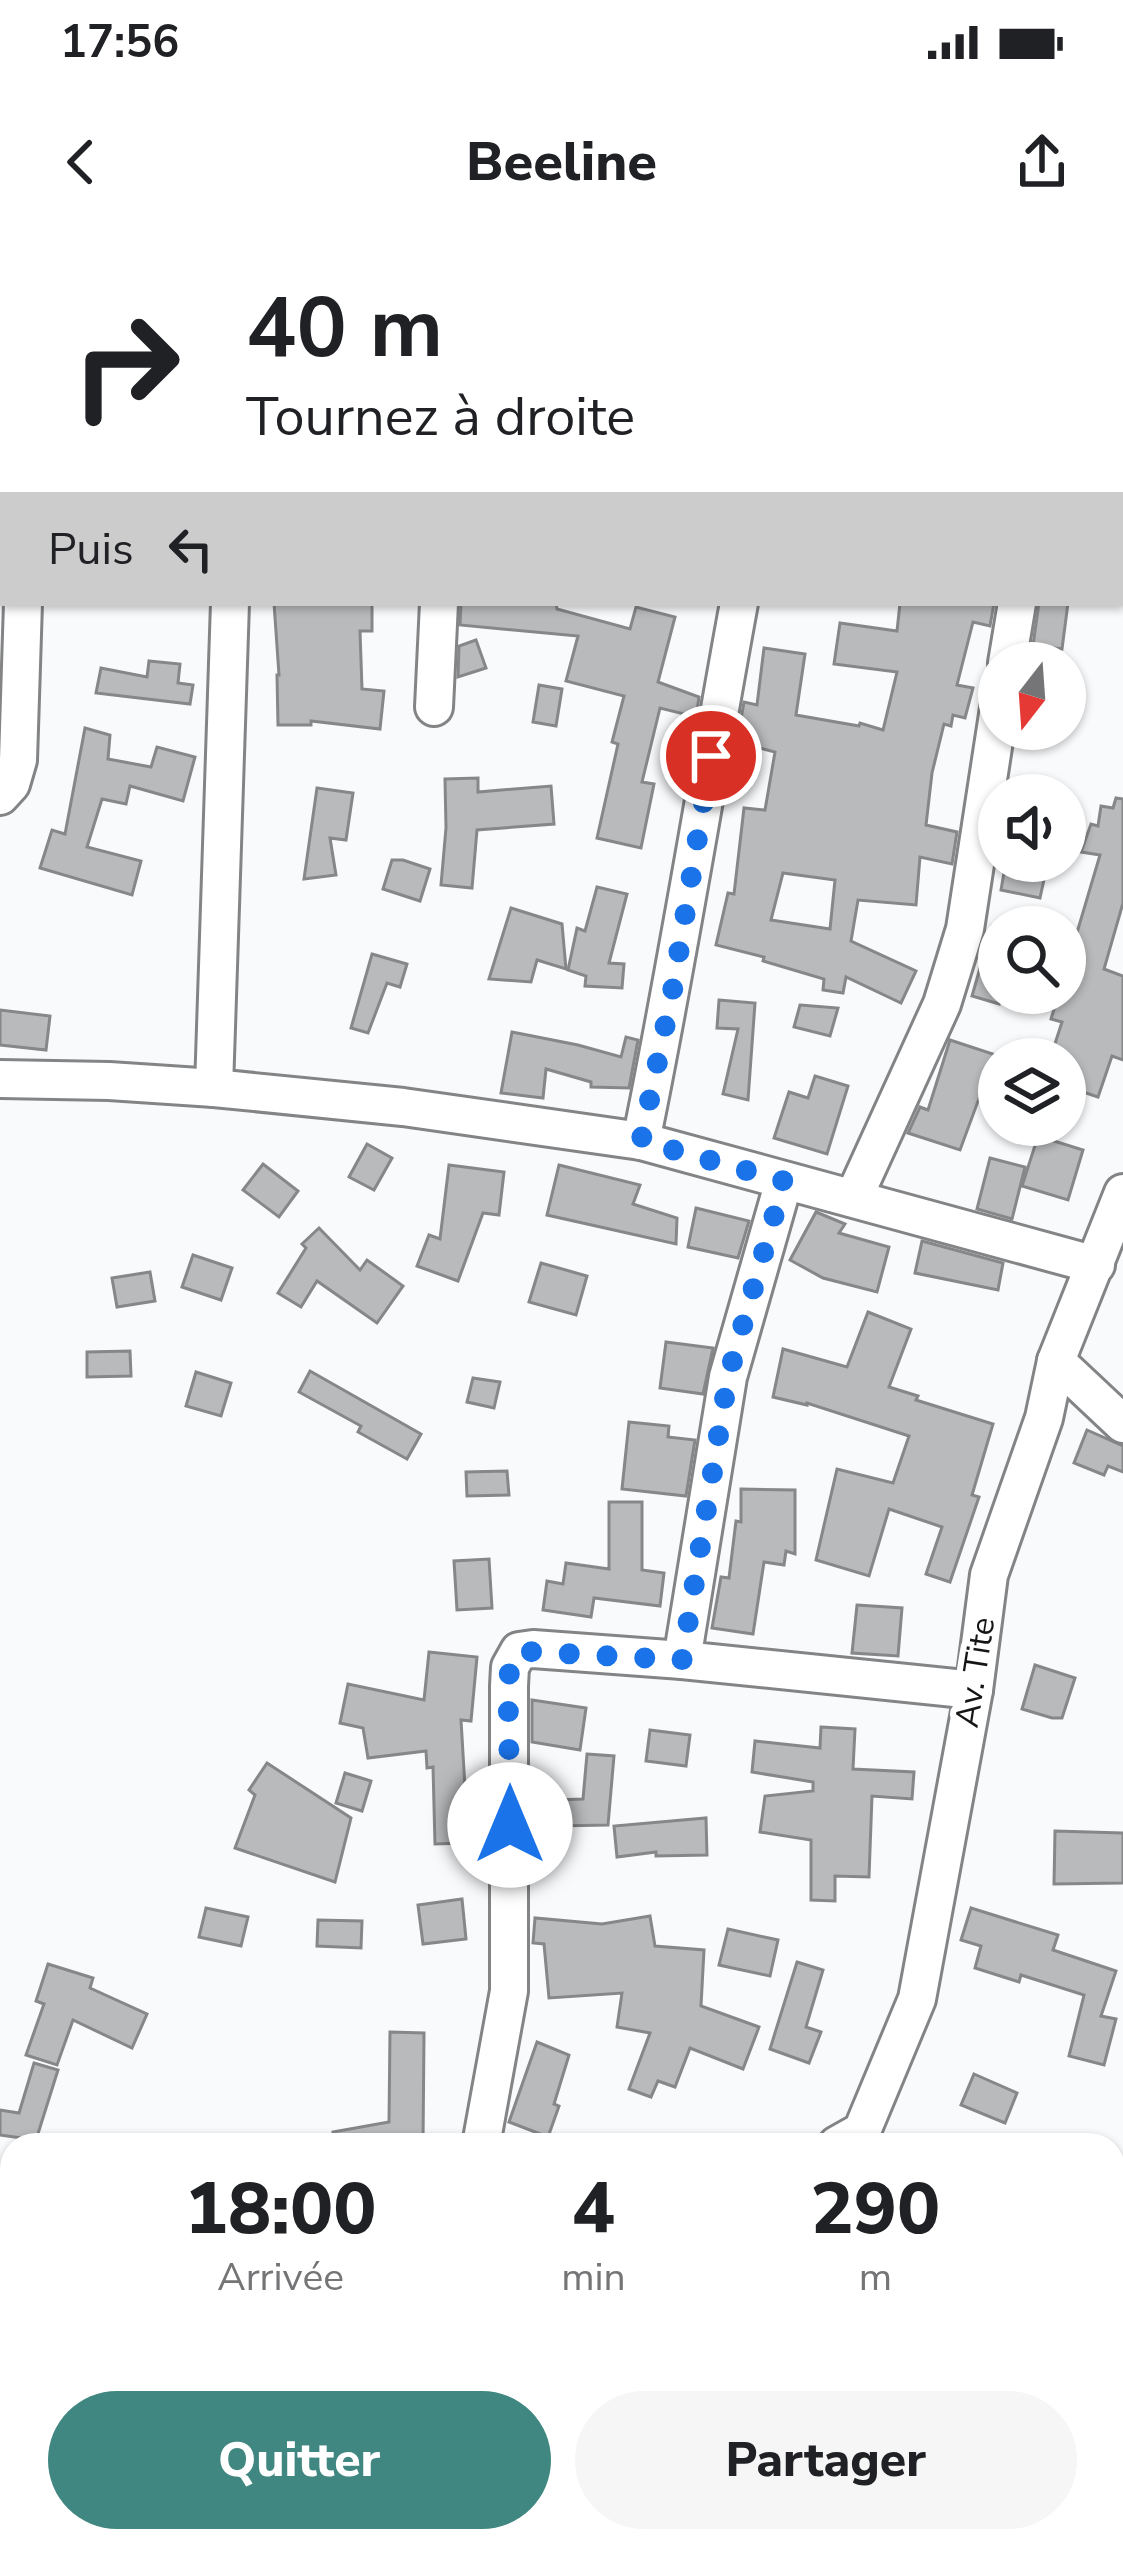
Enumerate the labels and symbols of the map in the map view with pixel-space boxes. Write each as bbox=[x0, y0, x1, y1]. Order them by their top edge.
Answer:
north arrow bbox=[978, 642, 1086, 750]
pin bbox=[660, 705, 762, 807]
street label: Av. Tite bbox=[945, 1614, 1006, 1731]
position arrow bbox=[447, 1762, 573, 1888]

